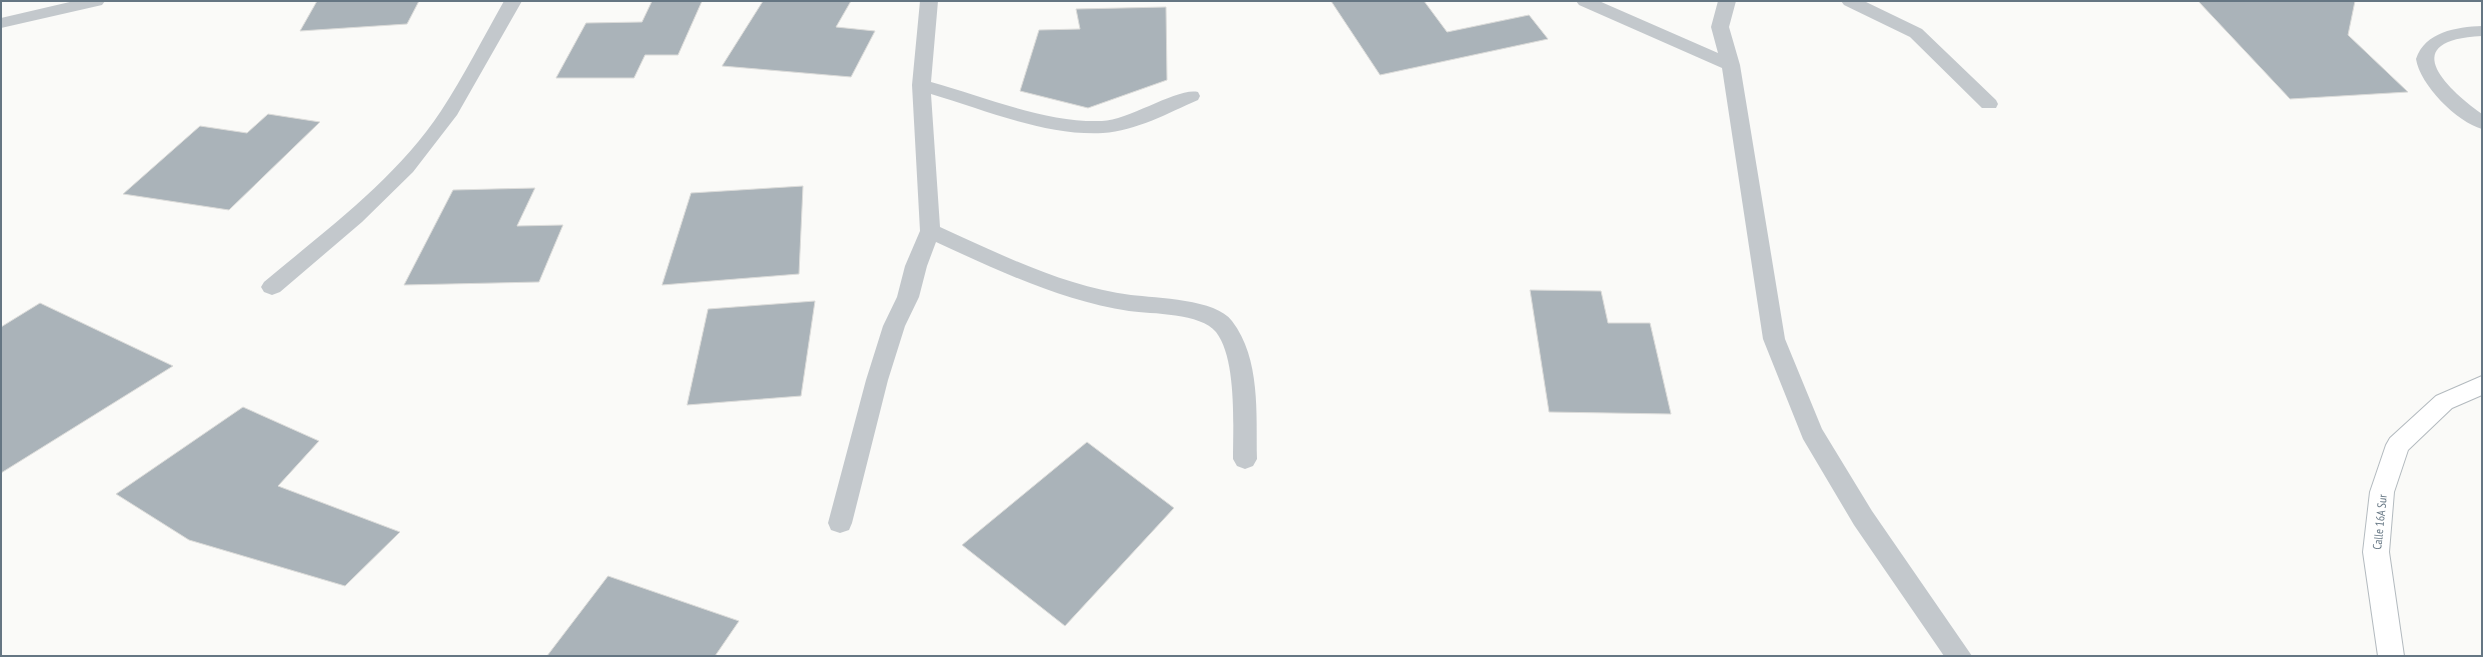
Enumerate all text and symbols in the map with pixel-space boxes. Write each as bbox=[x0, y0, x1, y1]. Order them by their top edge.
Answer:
street label: Calle 16A Sur bbox=[2369, 493, 2390, 550]

